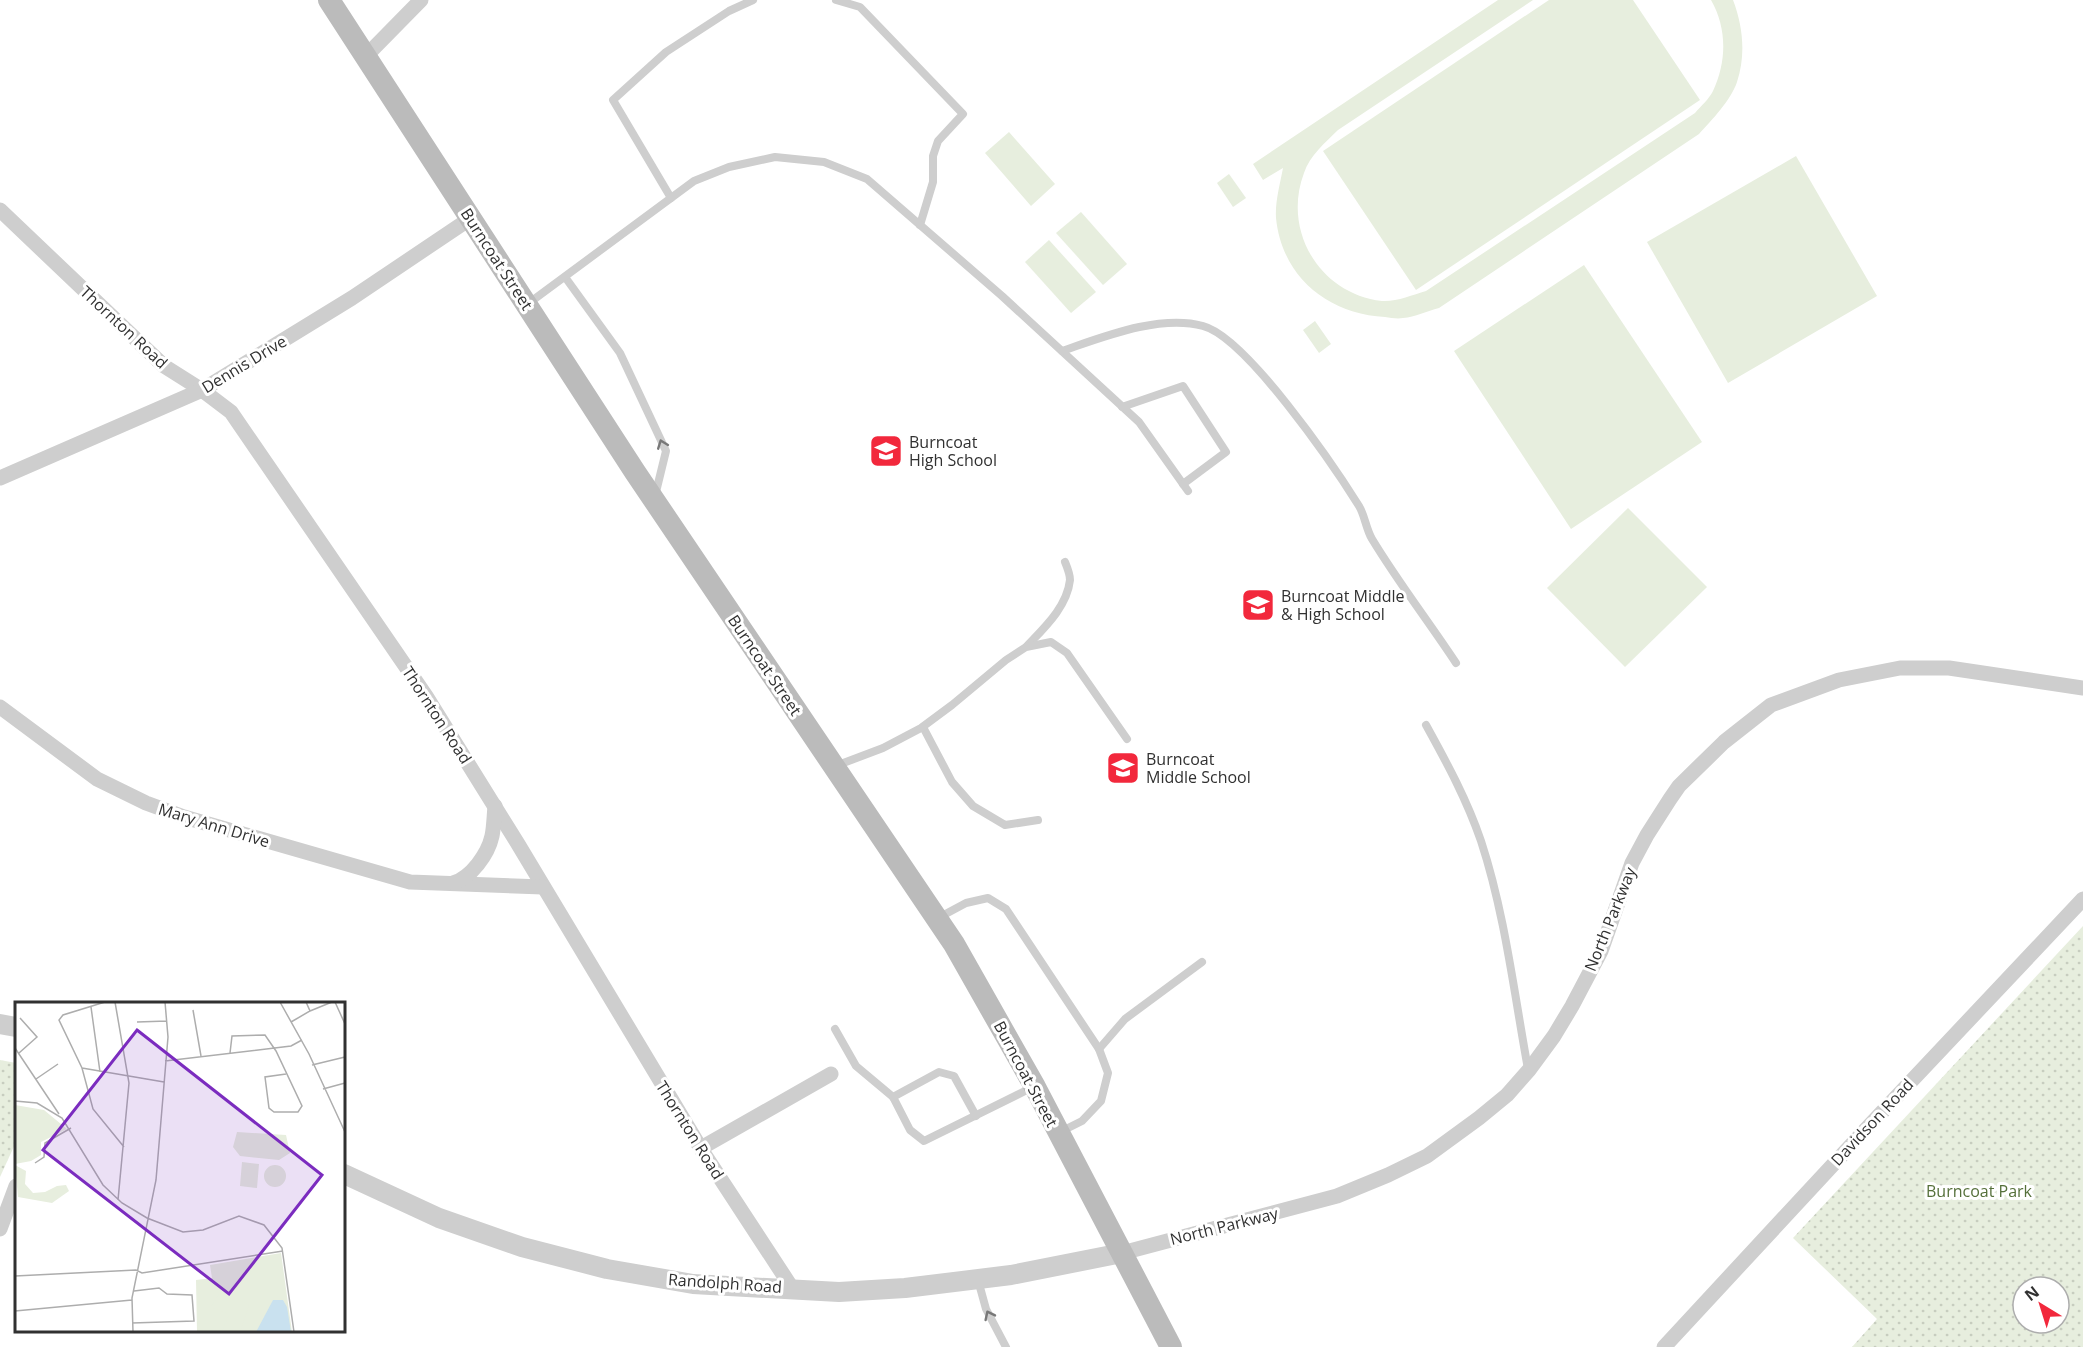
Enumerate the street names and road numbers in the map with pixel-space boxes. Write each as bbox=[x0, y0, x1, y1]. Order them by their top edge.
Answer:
street label: Burncoat Street bbox=[456, 204, 538, 314]
street label: Thornton Road bbox=[76, 281, 172, 373]
street label: Dennis Drive bbox=[198, 330, 290, 398]
street label: Burncoat Street bbox=[723, 610, 807, 720]
street label: Thornton Road bbox=[397, 662, 477, 768]
street label: Mary Ann Drive bbox=[156, 798, 272, 852]
street label: North Parkway bbox=[1579, 863, 1641, 974]
street label: Burncoat Street bbox=[989, 1017, 1063, 1131]
street label: Davidson Road bbox=[1826, 1074, 1918, 1170]
street label: Thornton Road bbox=[651, 1077, 729, 1183]
street label: North Parkway bbox=[1168, 1202, 1281, 1250]
street label: Randolph Road bbox=[667, 1268, 783, 1298]

